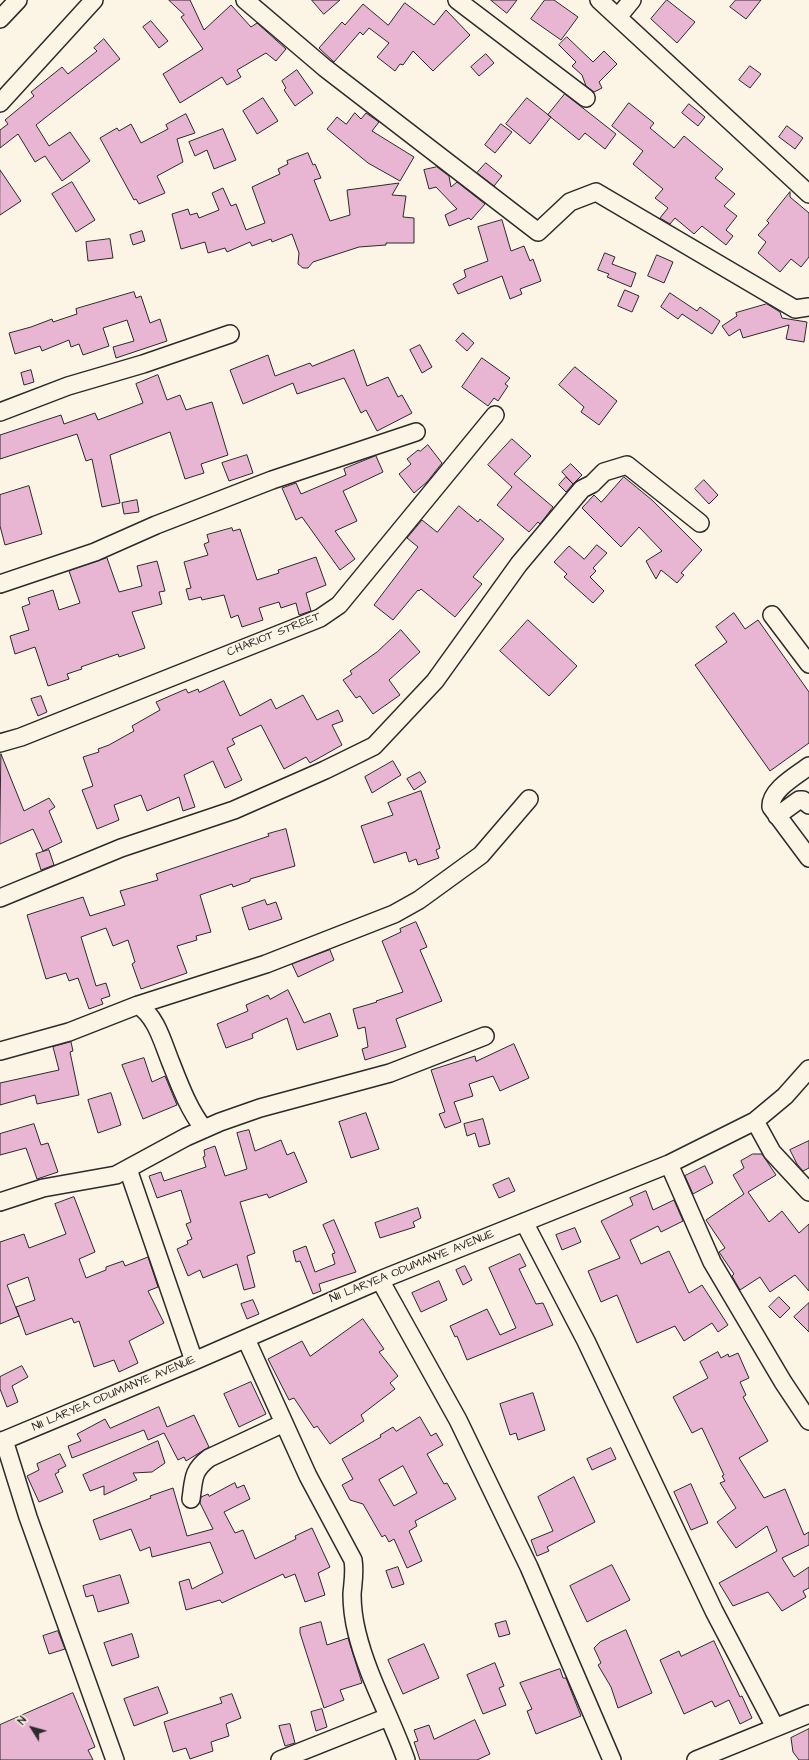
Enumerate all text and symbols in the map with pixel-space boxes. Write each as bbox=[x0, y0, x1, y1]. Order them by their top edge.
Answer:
street label: CHARIOT STREET bbox=[225, 610, 323, 660]
street label: NII LARYEA ODUMANYE AVENUE bbox=[328, 1227, 496, 1307]
street label: NII LARYEA ODUMANYE AVENUE bbox=[30, 1353, 198, 1435]
north arrow bbox=[12, 1708, 52, 1748]
text: N bbox=[14, 1713, 30, 1728]

